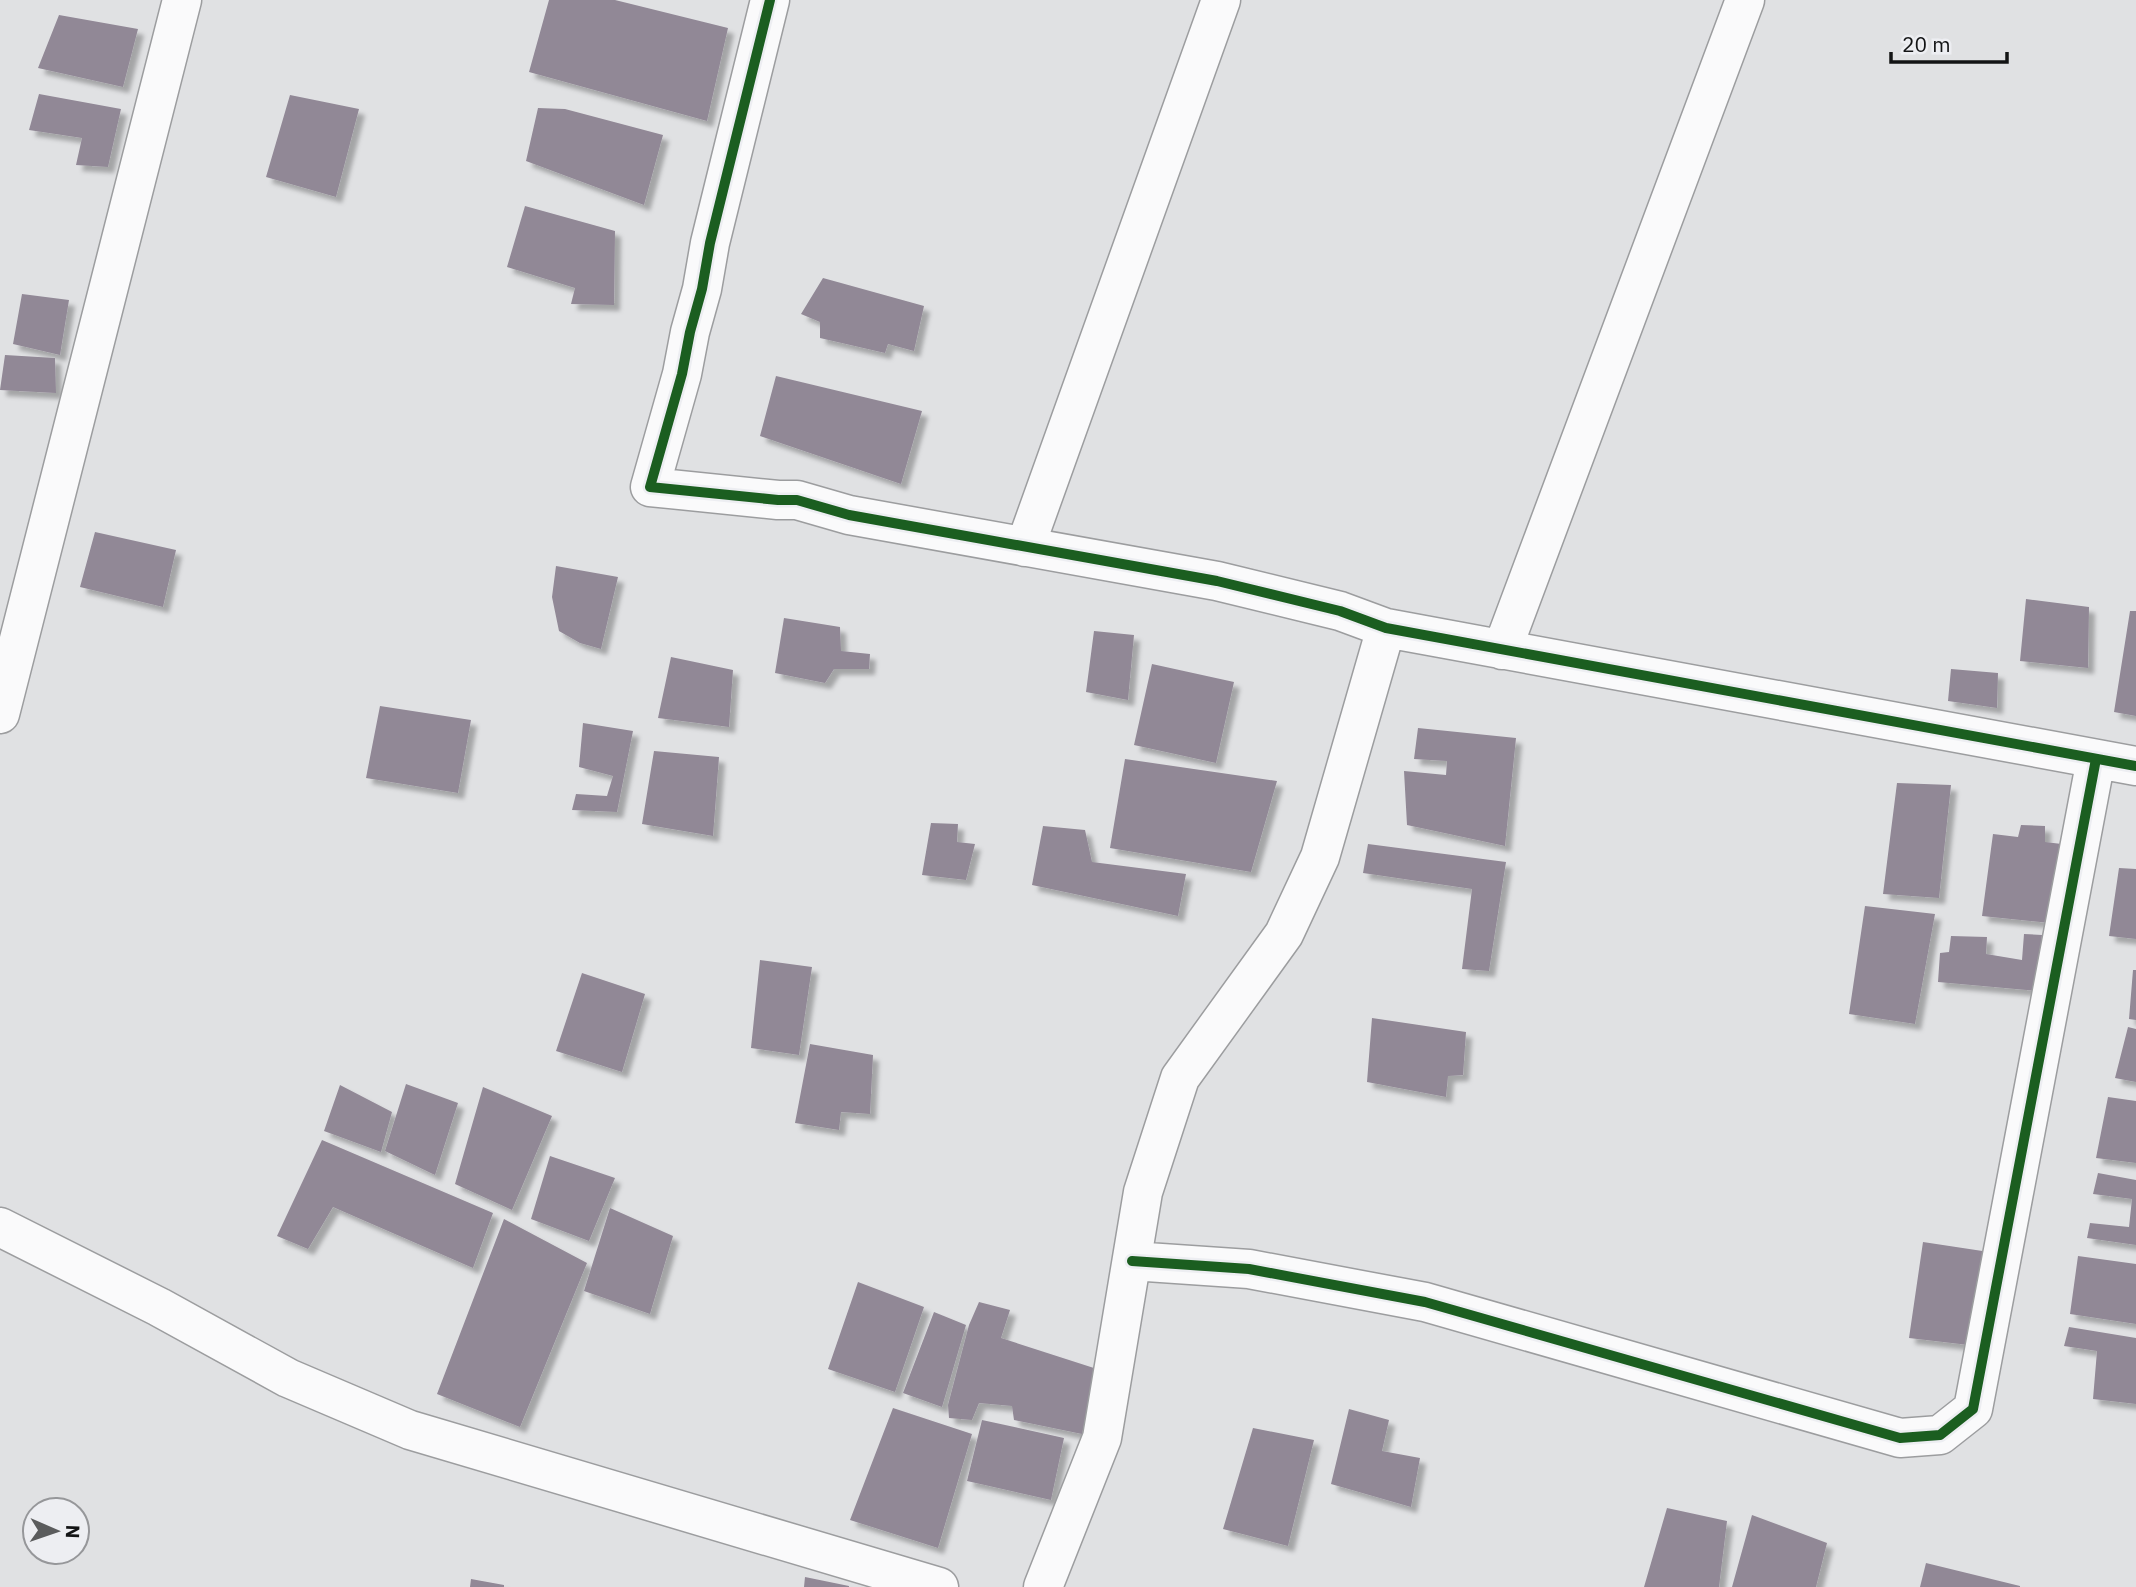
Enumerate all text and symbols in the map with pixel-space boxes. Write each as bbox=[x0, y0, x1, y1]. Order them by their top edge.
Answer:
scale bar bbox=[1891, 21, 2007, 65]
text: 20 m bbox=[1902, 30, 1951, 58]
north arrow bbox=[21, 1496, 91, 1566]
text: N bbox=[61, 1524, 85, 1539]

